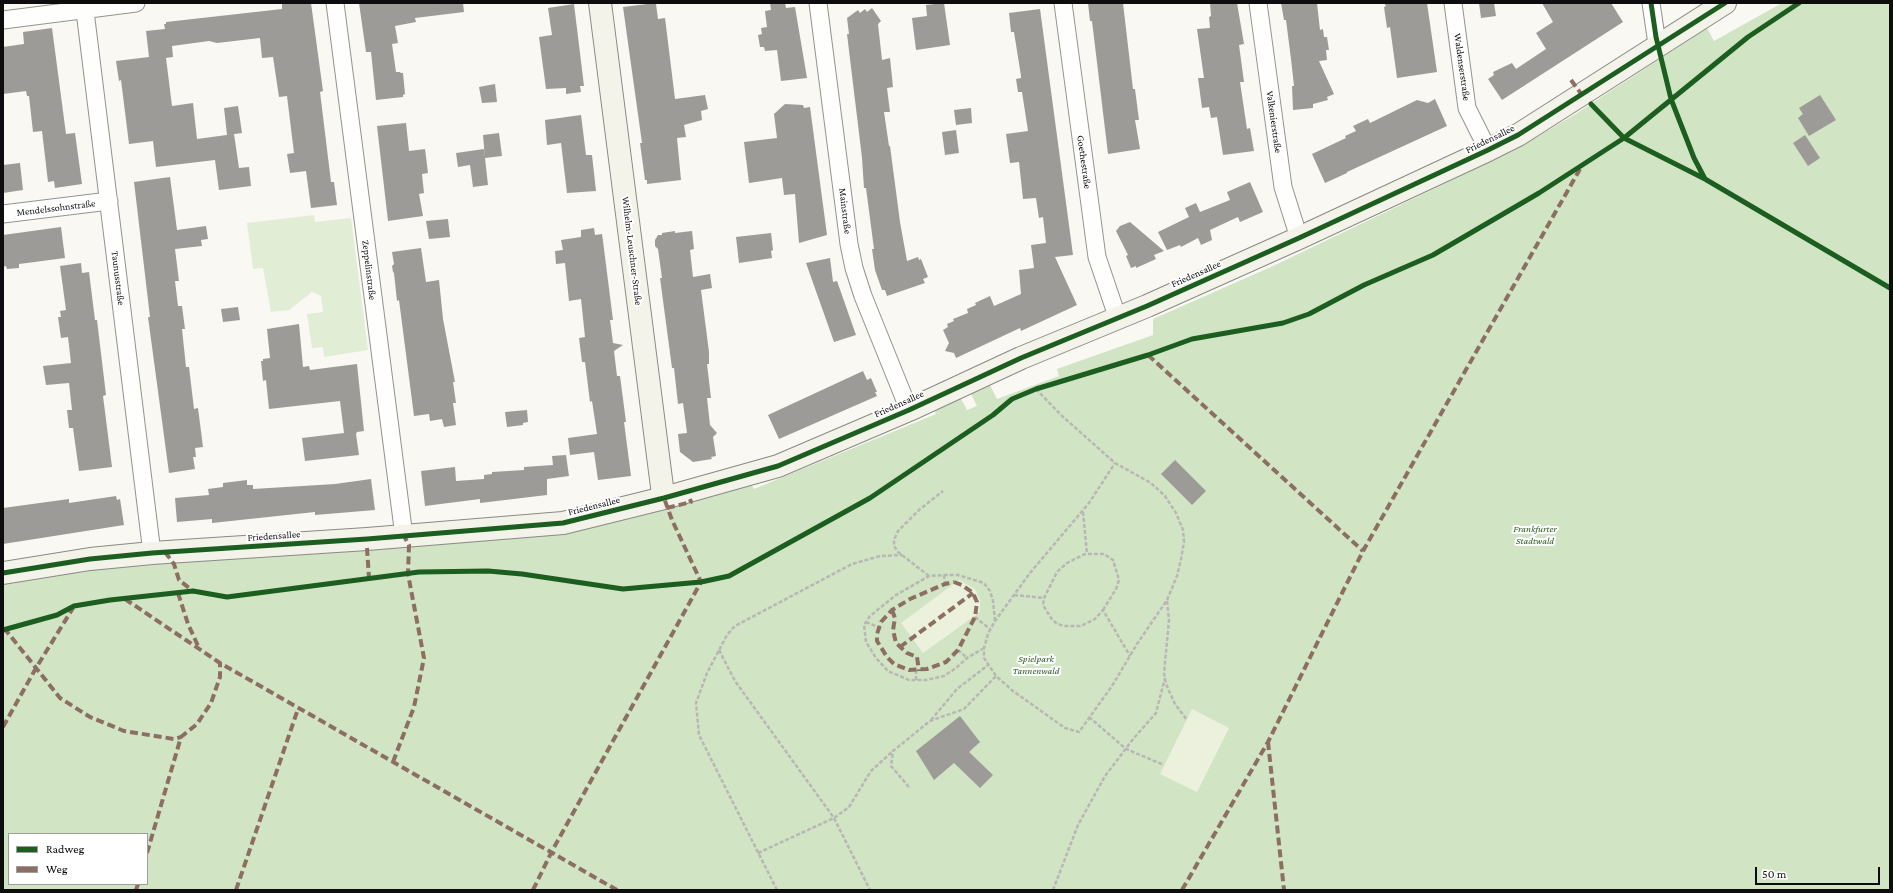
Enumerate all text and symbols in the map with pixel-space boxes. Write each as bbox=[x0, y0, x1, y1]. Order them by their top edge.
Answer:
street label: Waldenserstraße bbox=[1451, 32, 1473, 102]
street label: Valkenierstraße bbox=[1264, 90, 1284, 154]
street label: Friedensallee bbox=[1464, 122, 1516, 156]
street label: Goethestraße bbox=[1074, 134, 1094, 190]
street label: Mainstraße bbox=[836, 187, 854, 235]
street label: Wilhelm-Leuschner-Straße bbox=[619, 196, 645, 306]
street label: Mendelssohnstraße bbox=[16, 197, 96, 219]
street label: Zeppelinstraße bbox=[359, 239, 379, 301]
street label: Taunusstraße bbox=[109, 250, 127, 306]
street label: Friedensallee bbox=[1169, 258, 1223, 290]
street label: Friedensallee bbox=[872, 388, 926, 420]
street label: Friedensallee bbox=[567, 494, 621, 518]
park label: Frankfurter Stadtwald bbox=[1513, 523, 1557, 546]
street label: Friedensallee bbox=[247, 528, 301, 544]
park label: Spielpark Tannenwald bbox=[1013, 653, 1059, 676]
legend bbox=[8, 833, 148, 885]
text: Radweg bbox=[46, 842, 84, 856]
scale bar bbox=[1757, 859, 1882, 885]
text: Weg bbox=[46, 862, 68, 876]
text: 50 m bbox=[1762, 867, 1786, 881]

